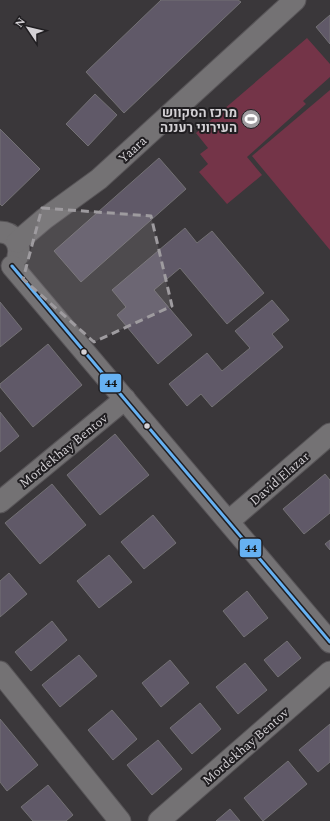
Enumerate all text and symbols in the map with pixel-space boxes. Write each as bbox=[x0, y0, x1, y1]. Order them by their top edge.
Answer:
north arrow bbox=[8, 8, 48, 48]
text: N bbox=[11, 14, 30, 31]
place label: מרכז הסקווש העירוני רעננה bbox=[160, 103, 237, 138]
sports icon: מרכז הסקווש העירוני רעננה bbox=[240, 108, 262, 130]
street label: Yaara bbox=[114, 131, 152, 168]
unlabelled marker bbox=[79, 347, 89, 357]
line badge: 44 bbox=[99, 373, 122, 393]
text: 44 bbox=[105, 375, 118, 392]
street label: Mordekhay Bentov bbox=[15, 408, 113, 493]
unlabelled marker bbox=[142, 421, 152, 431]
street label: David Elazar bbox=[245, 447, 314, 510]
line badge: 44 bbox=[239, 538, 262, 558]
text: 44 bbox=[245, 540, 258, 557]
street label: Mordekhay Bentov bbox=[198, 703, 294, 790]

